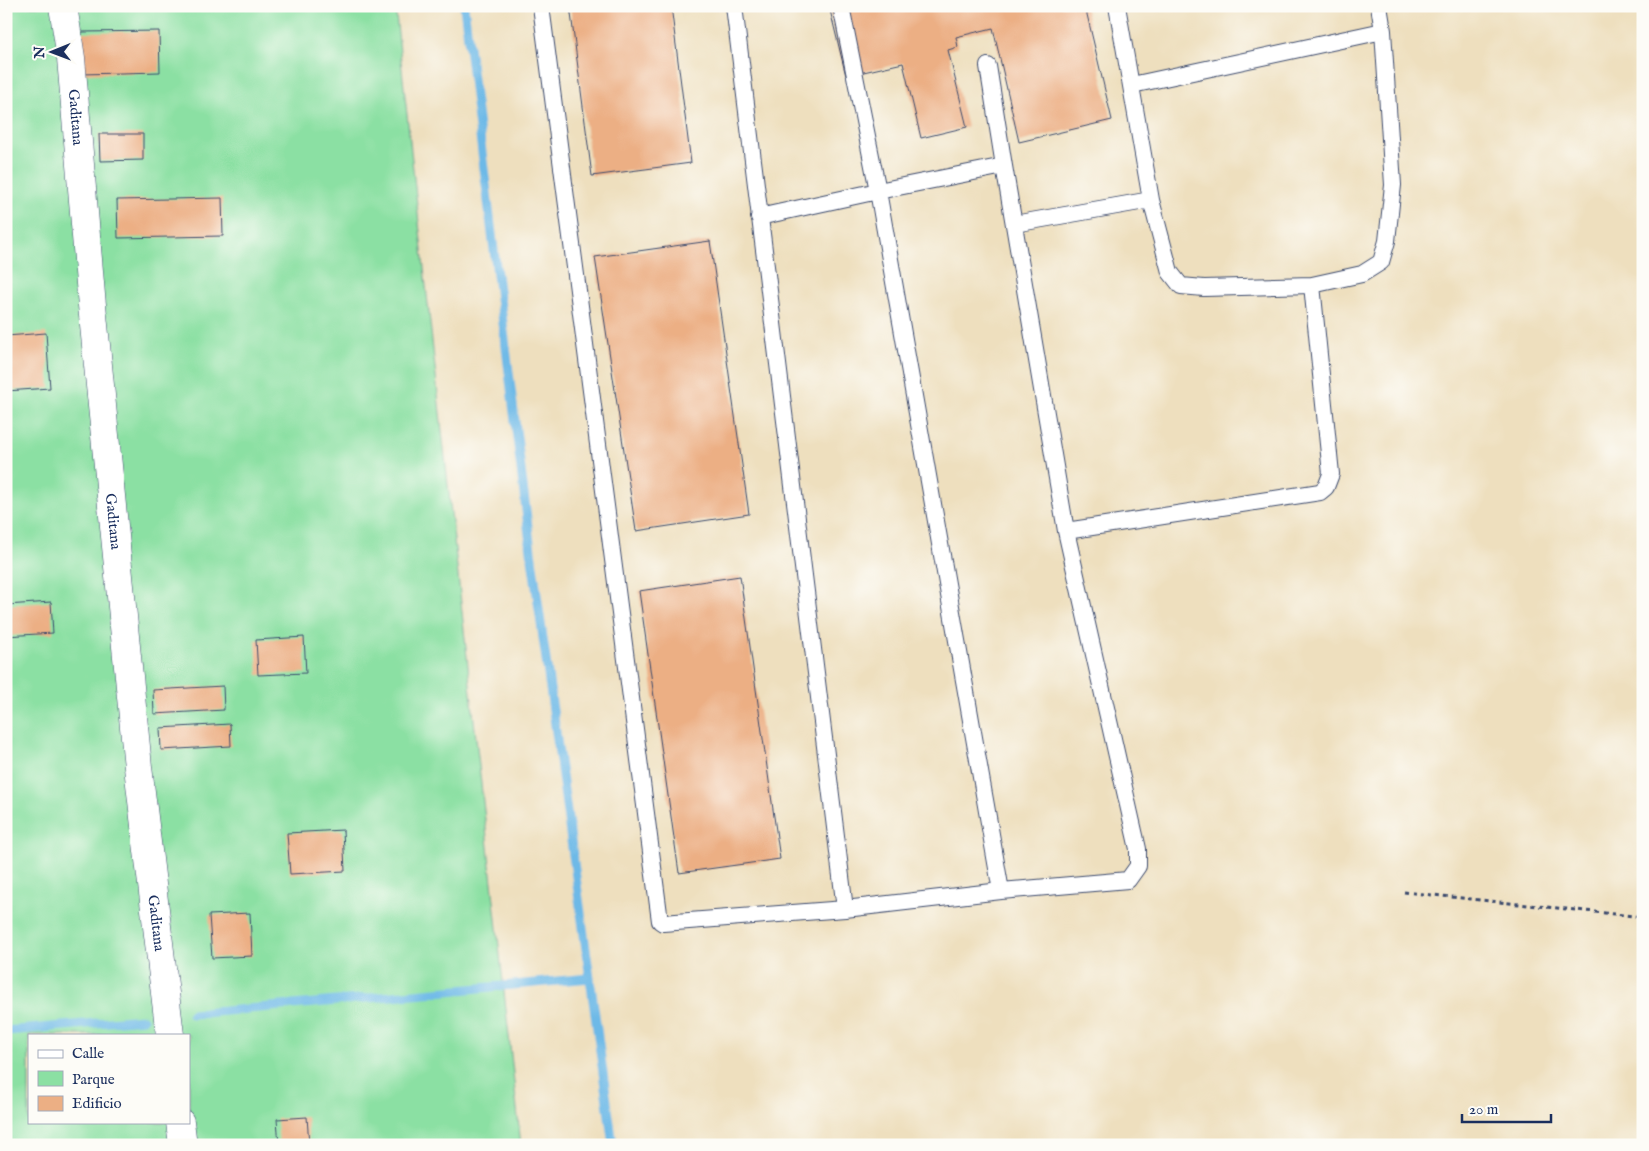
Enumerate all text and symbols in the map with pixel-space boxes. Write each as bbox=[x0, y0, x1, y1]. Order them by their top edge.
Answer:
north arrow bbox=[28, 28, 78, 78]
text: N bbox=[31, 46, 49, 59]
street label: Gaditana bbox=[64, 88, 88, 147]
street label: Gaditana bbox=[101, 492, 126, 551]
street label: Gaditana bbox=[144, 894, 169, 953]
legend bbox=[28, 1034, 190, 1124]
text: Calle bbox=[72, 1044, 104, 1063]
text: Parque bbox=[72, 1070, 115, 1089]
scale bar bbox=[1462, 1091, 1550, 1123]
text: Edificio bbox=[72, 1094, 122, 1113]
text: 20 m bbox=[1469, 1100, 1499, 1119]

